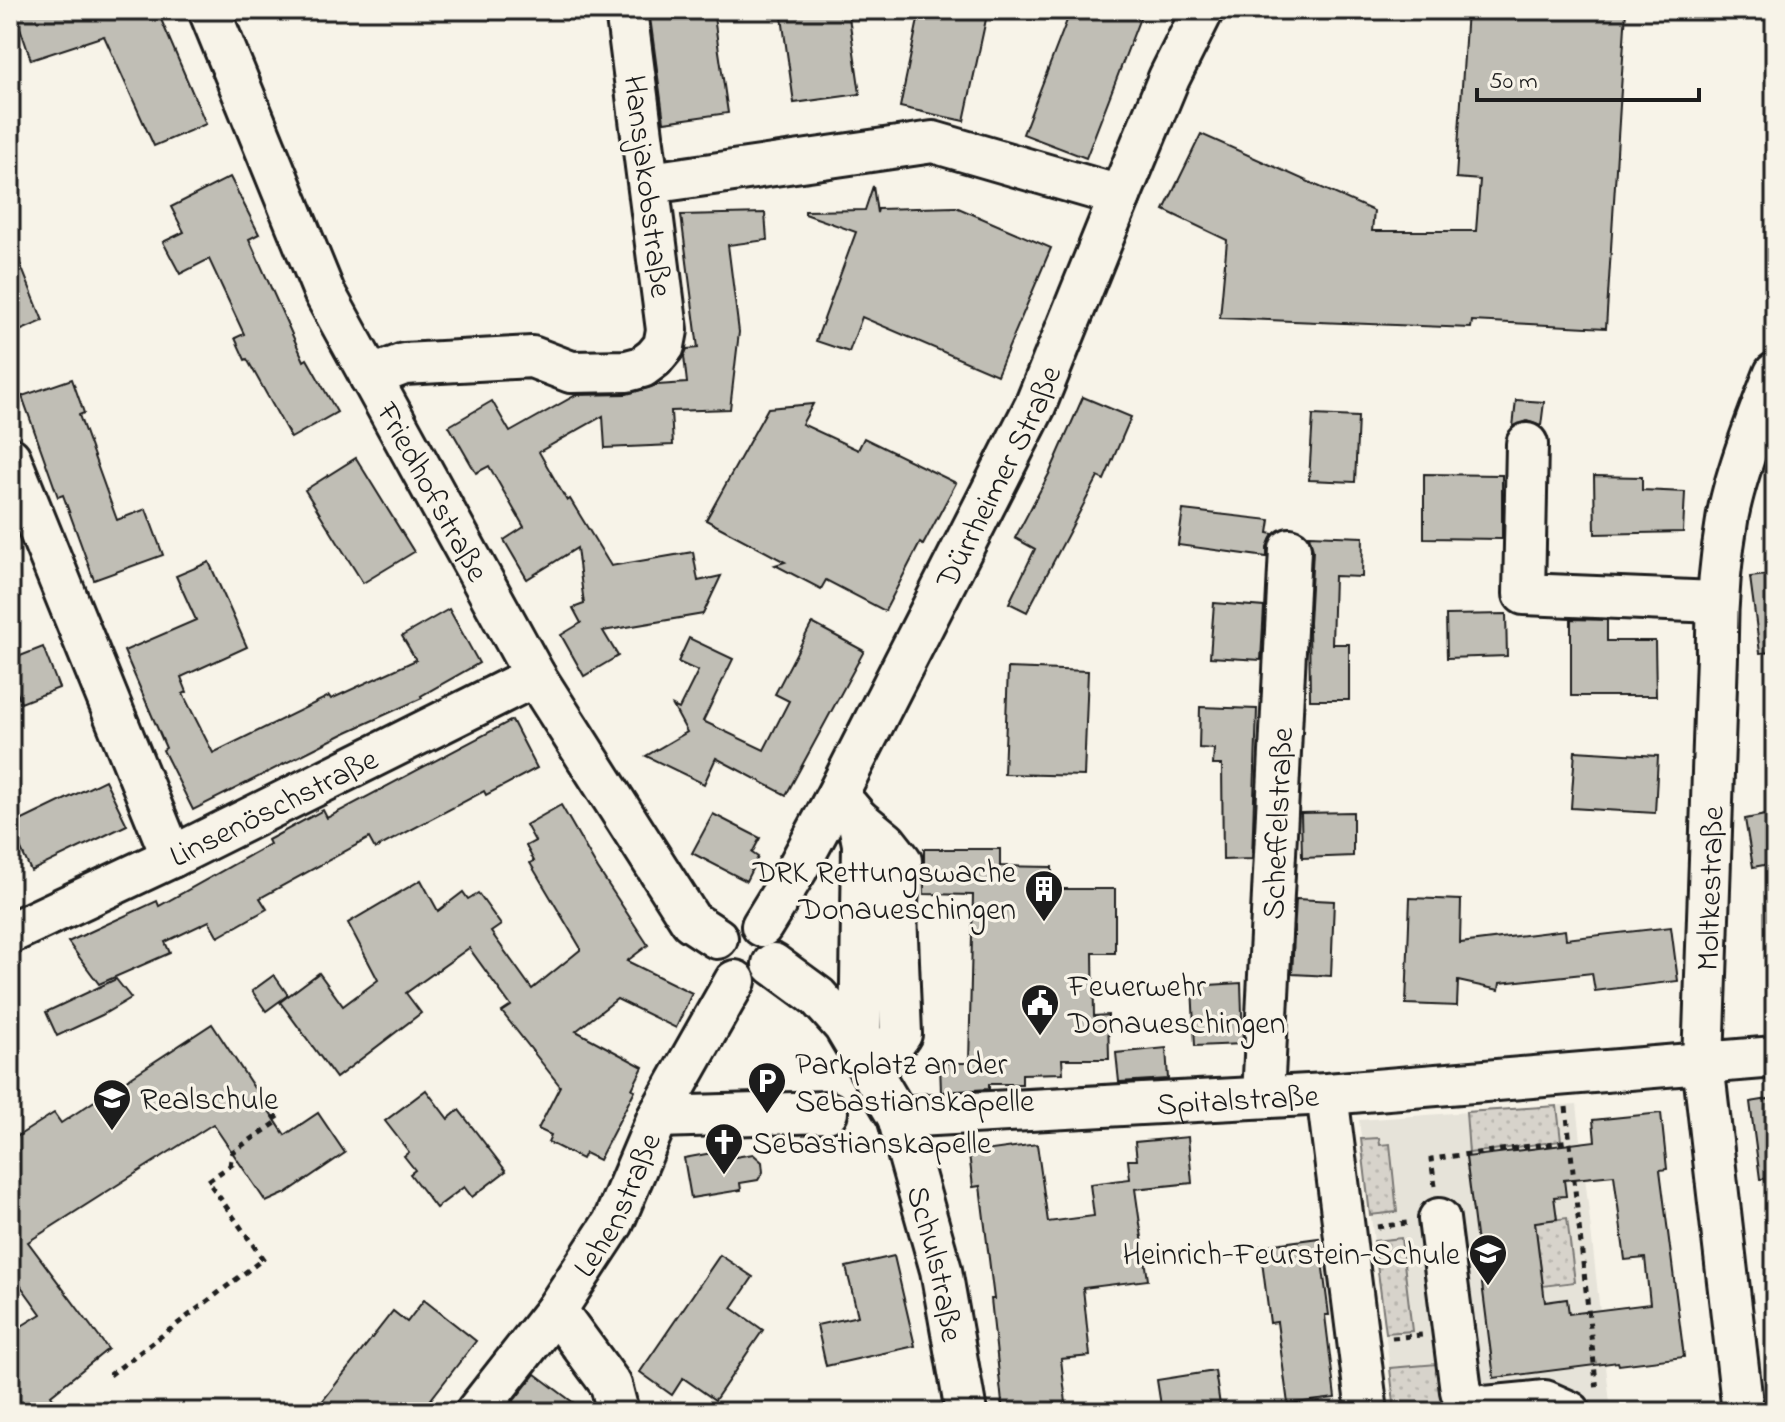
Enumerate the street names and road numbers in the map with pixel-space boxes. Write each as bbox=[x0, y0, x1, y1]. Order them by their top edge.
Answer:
street label: Hansjakobstraße bbox=[609, 73, 683, 301]
street label: Dürrheimer Straße bbox=[925, 359, 1076, 599]
street label: Friedhofstraße bbox=[362, 394, 499, 592]
street label: Scheffelstraße bbox=[1252, 726, 1308, 921]
street label: Linsenöschstraße bbox=[162, 738, 388, 881]
street label: Moltkestraße bbox=[1686, 805, 1739, 972]
street label: Spitalstraße bbox=[1155, 1074, 1321, 1130]
street label: Lehenstraße bbox=[563, 1125, 676, 1288]
street label: Schulstraße bbox=[891, 1181, 973, 1346]

